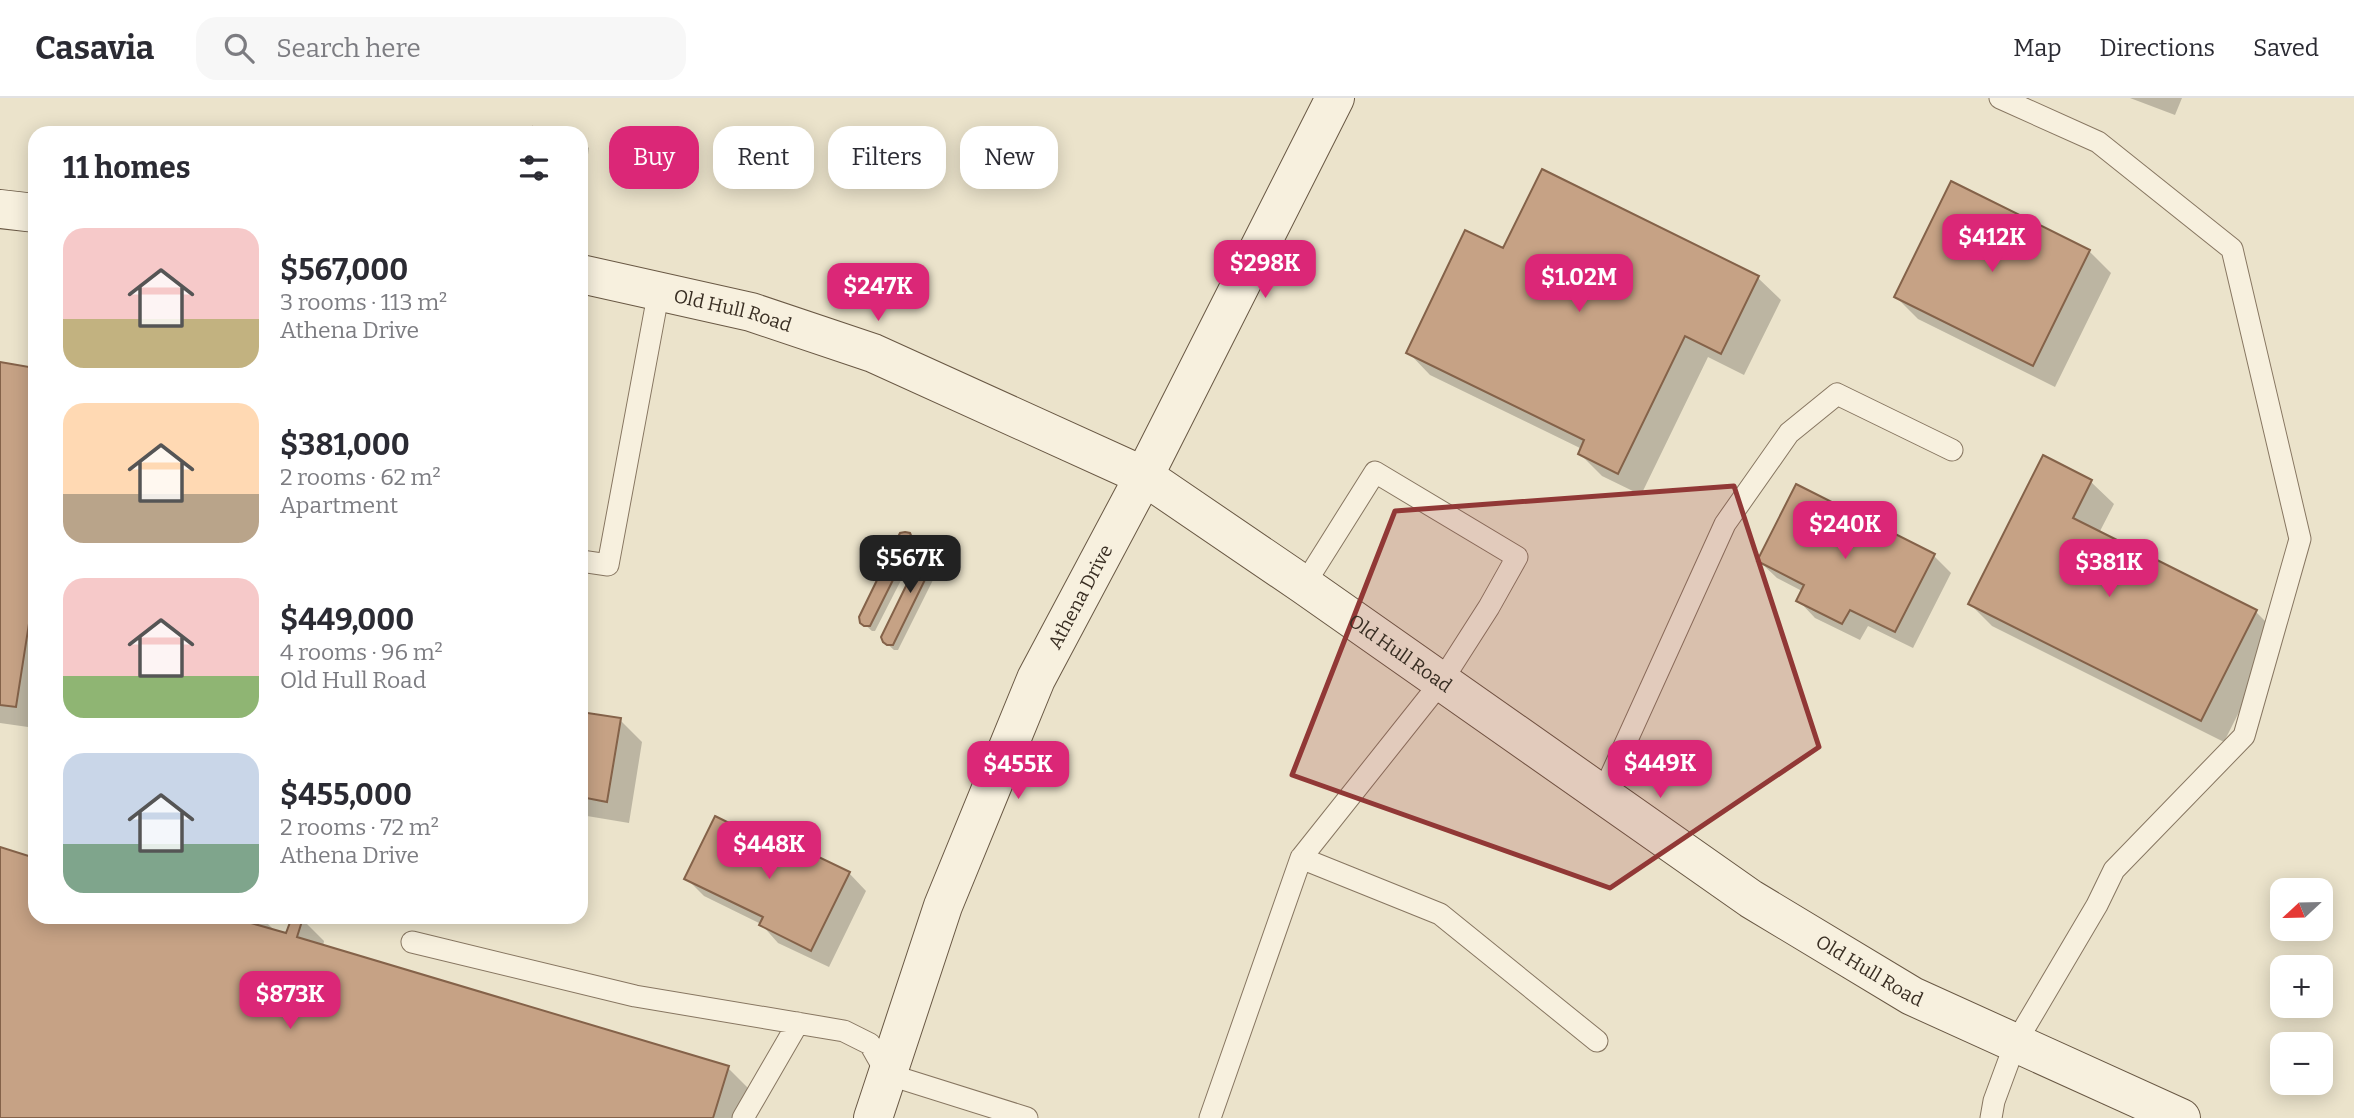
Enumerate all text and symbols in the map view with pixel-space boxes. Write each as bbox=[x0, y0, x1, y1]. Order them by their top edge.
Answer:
search box bbox=[196, 17, 686, 80]
text: Casavia bbox=[35, 28, 154, 68]
icon: search bbox=[220, 29, 258, 67]
text: Search here bbox=[276, 33, 421, 64]
text: Map bbox=[2013, 34, 2062, 62]
text: Directions bbox=[2100, 34, 2215, 62]
text: Saved bbox=[2253, 34, 2319, 62]
chip: Buy bbox=[609, 126, 699, 189]
chip: Rent bbox=[713, 126, 814, 189]
chip: Filters bbox=[828, 126, 946, 189]
chip: New bbox=[960, 126, 1058, 189]
icon: filters bbox=[515, 149, 553, 187]
text: 11 homes bbox=[63, 150, 191, 186]
pin: $412K bbox=[1943, 214, 2041, 274]
text: $412K bbox=[1958, 223, 2026, 251]
pin: $298K bbox=[1216, 240, 1314, 300]
text: $298K bbox=[1230, 249, 1300, 277]
text: $567,000 bbox=[280, 252, 408, 288]
pin: $1.02M bbox=[1522, 254, 1636, 314]
icon: home bbox=[119, 256, 203, 340]
text: $1.02M bbox=[1541, 263, 1617, 291]
pin: $247K bbox=[829, 264, 927, 323]
text: $247K bbox=[843, 272, 913, 300]
street label: Old Hull Road bbox=[672, 284, 795, 336]
text: 3 rooms · 113 m² bbox=[280, 288, 447, 316]
text: Athena Drive bbox=[280, 316, 419, 344]
text: $381,000 bbox=[280, 427, 410, 463]
icon: home bbox=[119, 431, 203, 515]
text: 2 rooms · 62 m² bbox=[280, 463, 441, 491]
text: Apartment bbox=[280, 491, 398, 519]
pin: $240K bbox=[1796, 502, 1894, 561]
text: $240K bbox=[1809, 510, 1881, 538]
pin: $567K bbox=[861, 536, 959, 595]
street label: Athena Drive bbox=[1043, 540, 1117, 653]
pin: $381K bbox=[2060, 540, 2158, 599]
text: $567K bbox=[876, 544, 944, 572]
text: $381K bbox=[2075, 548, 2143, 576]
text: $449,000 bbox=[280, 602, 414, 638]
icon: home bbox=[119, 606, 203, 690]
street label: Old Hull Road bbox=[1344, 609, 1457, 697]
text: 4 rooms · 96 m² bbox=[280, 638, 443, 666]
text: Old Hull Road bbox=[280, 666, 426, 694]
pin: $449K bbox=[1611, 740, 1709, 800]
pin: $455K bbox=[969, 742, 1067, 801]
text: $449K bbox=[1624, 749, 1696, 777]
text: $455K bbox=[983, 750, 1053, 778]
text: $455,000 bbox=[280, 777, 412, 813]
icon: home bbox=[119, 781, 203, 865]
text: 2 rooms · 72 m² bbox=[280, 813, 439, 841]
pin: $448K bbox=[720, 822, 818, 881]
text: $448K bbox=[733, 830, 805, 858]
text: Athena Drive bbox=[280, 841, 419, 869]
north arrow bbox=[2270, 878, 2333, 942]
map controls bbox=[2270, 878, 2333, 1095]
street label: Old Hull Road bbox=[1812, 929, 1927, 1011]
button: + bbox=[2270, 955, 2333, 1018]
pin: $873K bbox=[241, 972, 339, 1031]
text: $873K bbox=[255, 980, 325, 1008]
button: − bbox=[2270, 1032, 2333, 1095]

